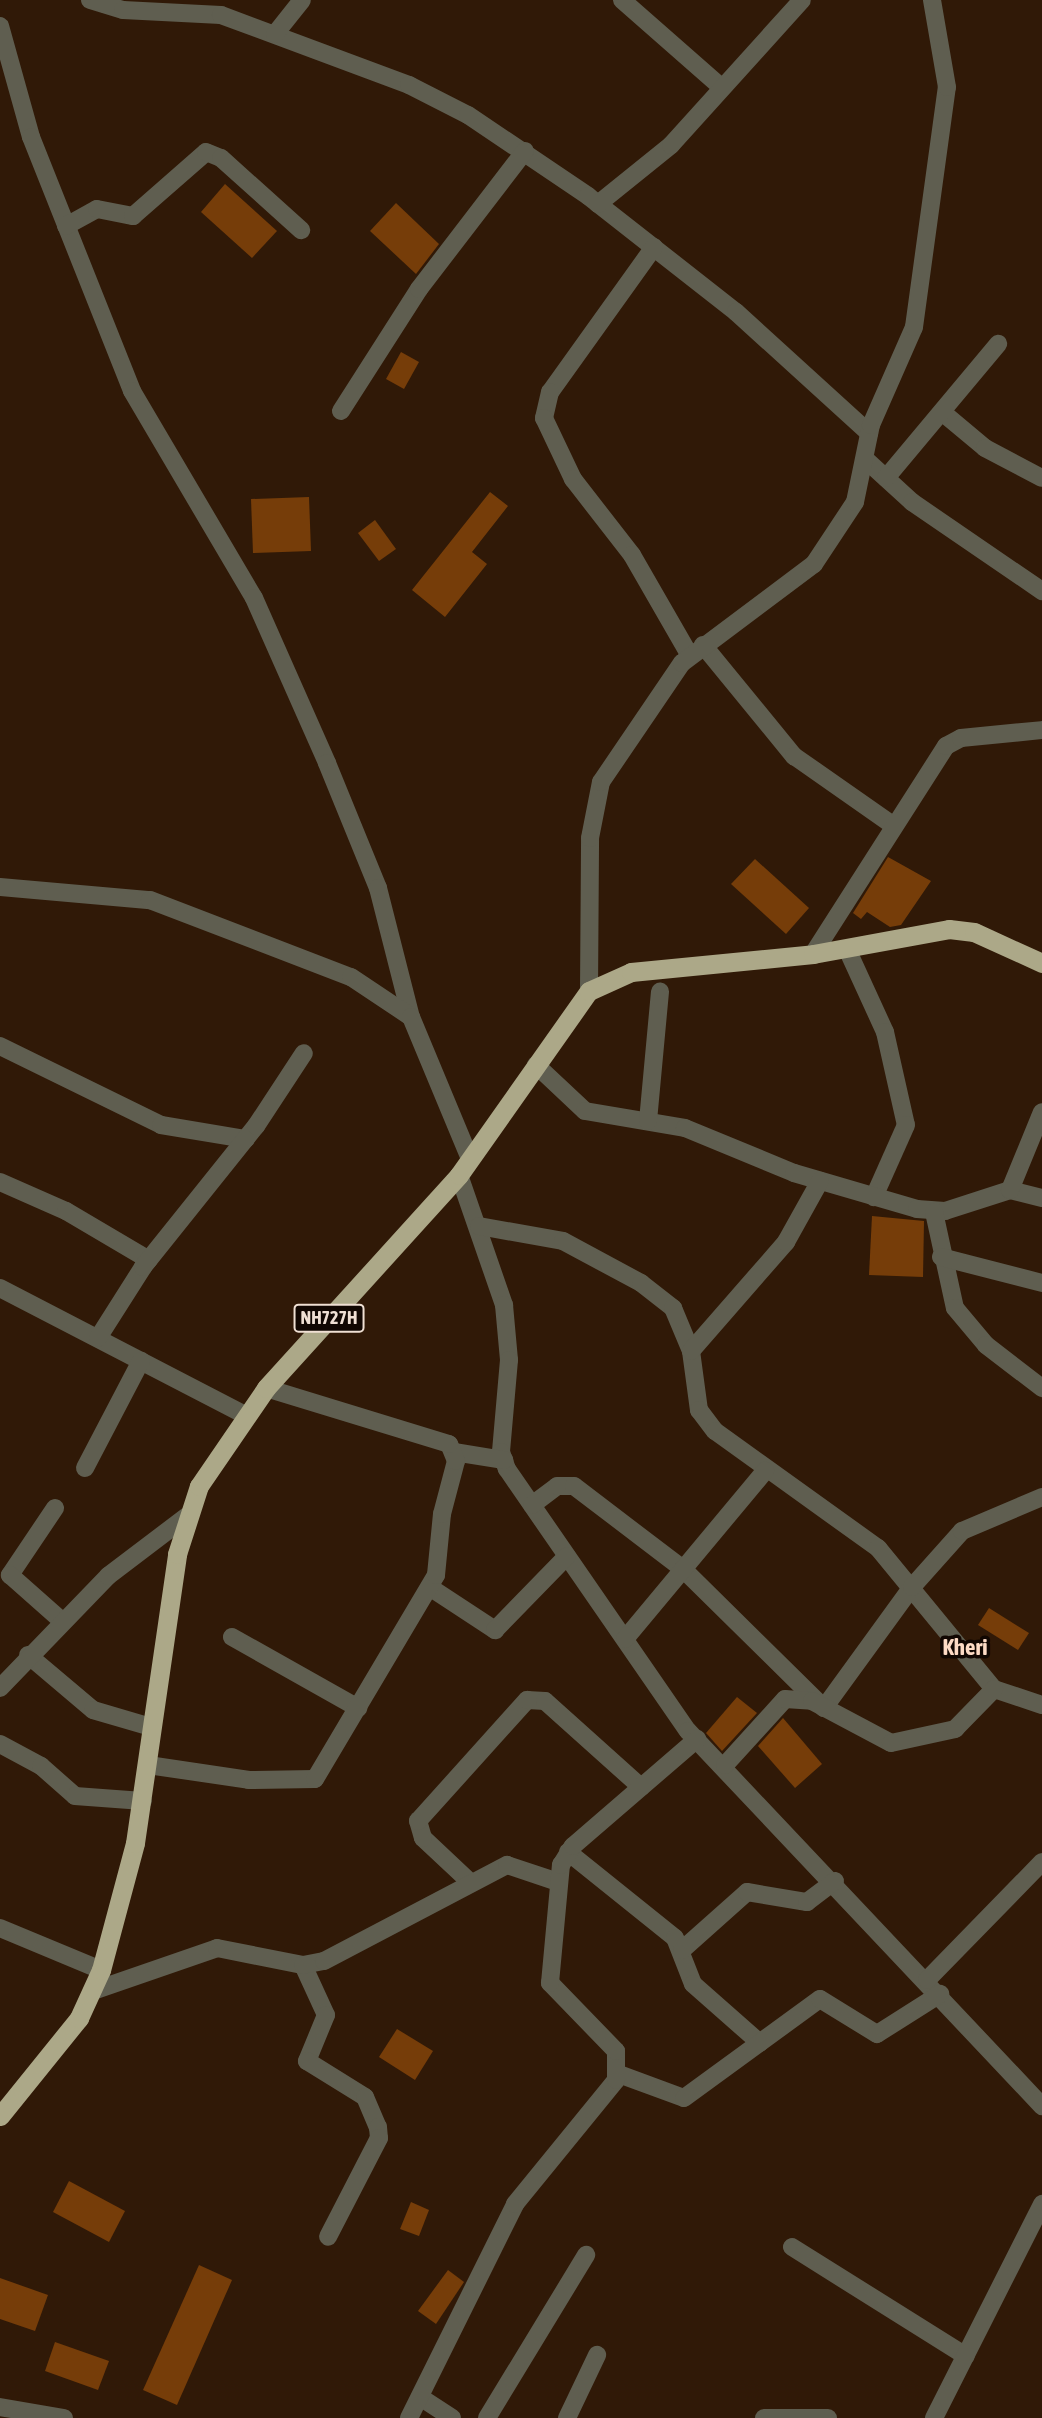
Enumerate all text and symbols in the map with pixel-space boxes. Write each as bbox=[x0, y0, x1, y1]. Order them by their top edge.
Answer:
road number: NH727H bbox=[292, 1303, 366, 1332]
district label: Kheri bbox=[943, 1633, 987, 1661]

